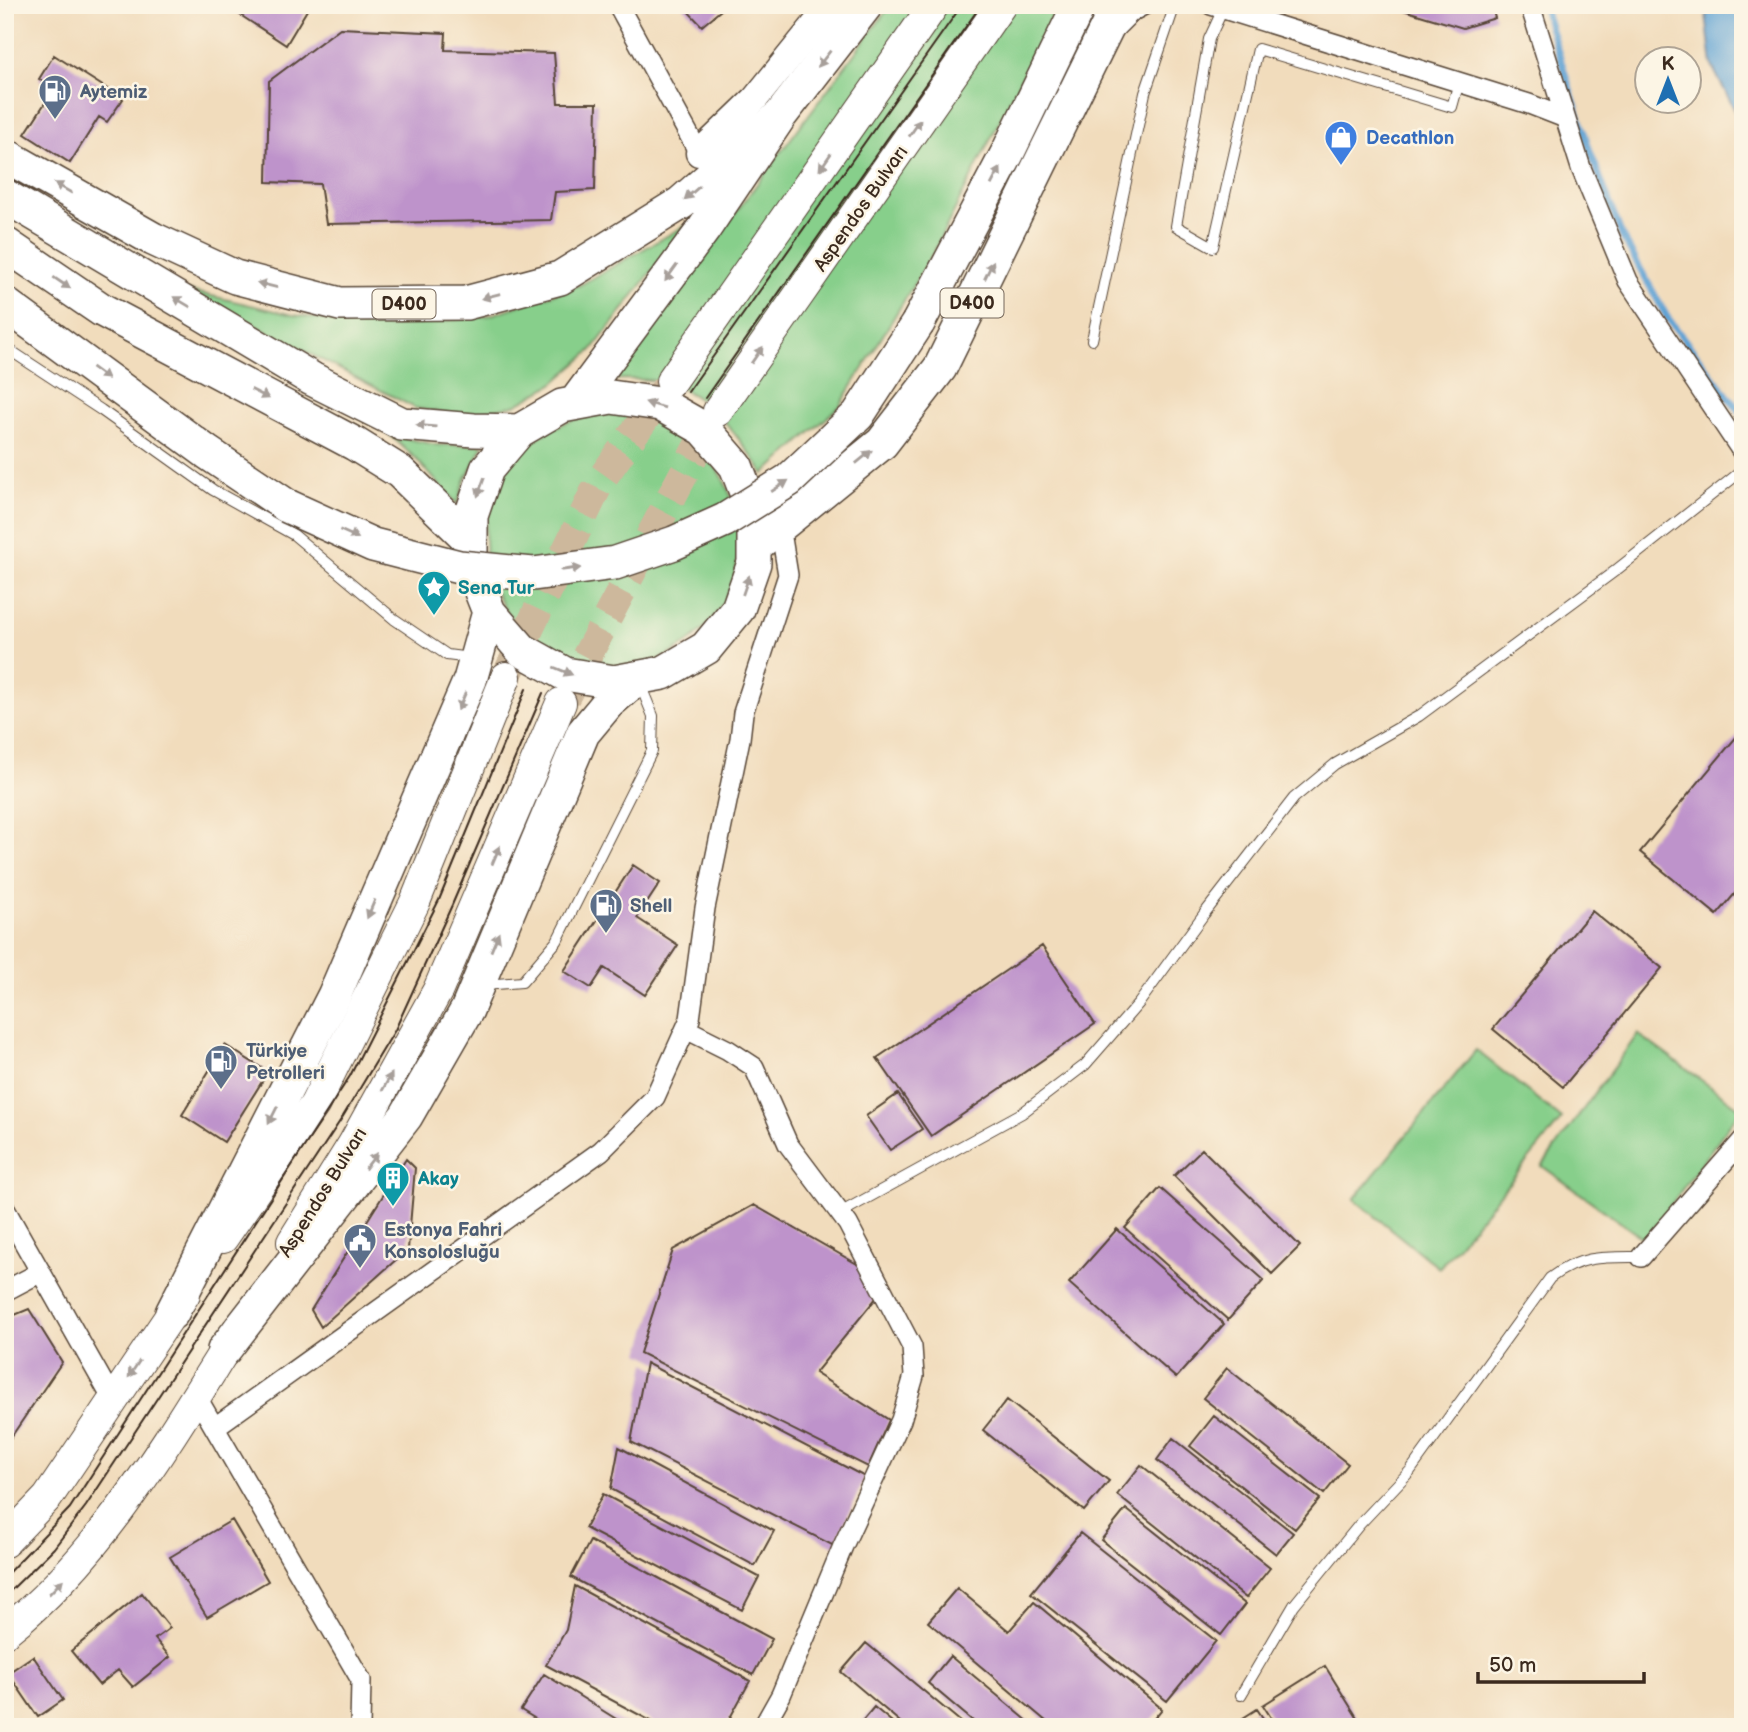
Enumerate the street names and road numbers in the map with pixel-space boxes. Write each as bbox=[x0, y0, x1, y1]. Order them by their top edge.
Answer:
street label: Aspendos Bulvarı bbox=[809, 141, 913, 276]
road number: D400 bbox=[940, 288, 1004, 318]
road number: D400 bbox=[372, 290, 436, 318]
street label: Aspendos Bulvarı bbox=[274, 1124, 372, 1262]

